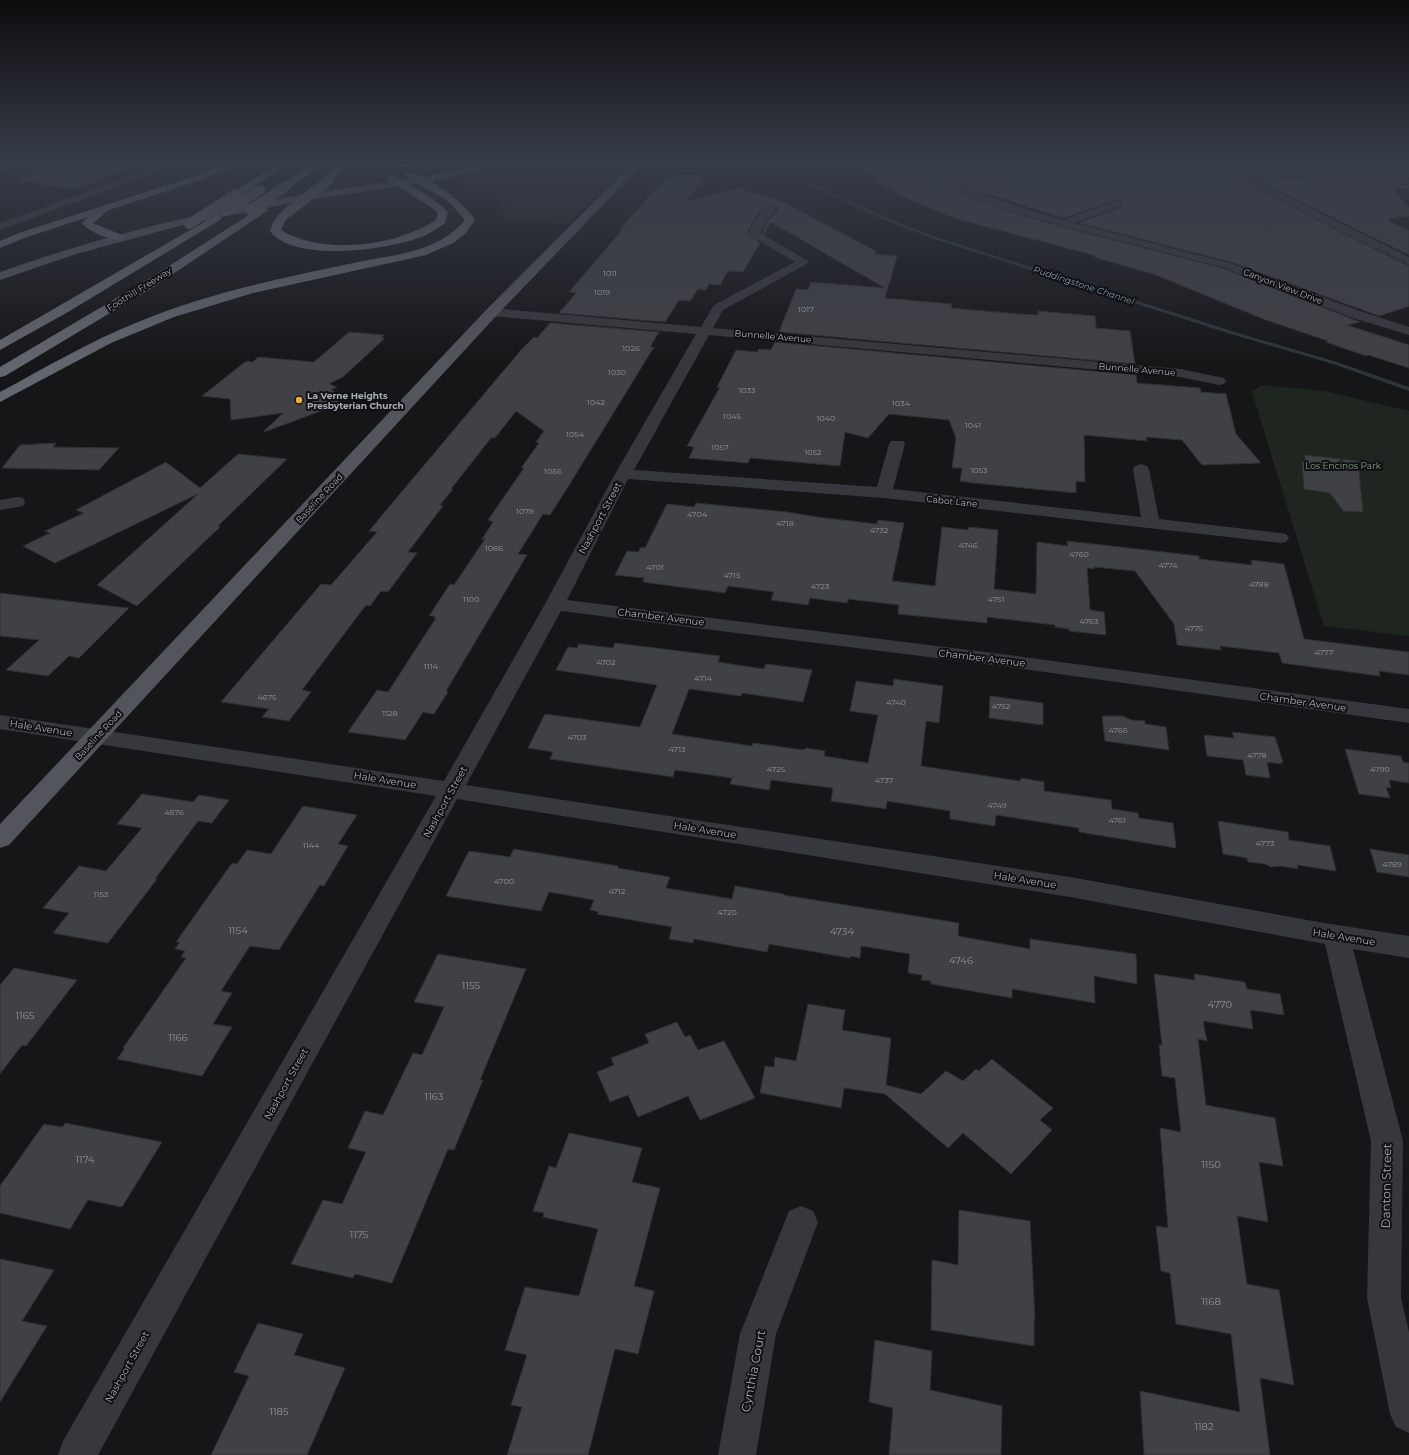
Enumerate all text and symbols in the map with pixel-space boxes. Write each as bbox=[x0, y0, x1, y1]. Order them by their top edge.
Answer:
water label: Puddingstone Channel bbox=[1032, 263, 1136, 307]
street label: Foothill Freeway bbox=[105, 265, 173, 313]
street label: Canyon View Drive bbox=[1242, 266, 1325, 306]
house number: 1011 bbox=[603, 268, 617, 278]
house number: 1019 bbox=[594, 287, 610, 297]
house number: 1017 bbox=[798, 304, 814, 314]
street label: Bunnelle Avenue bbox=[734, 327, 812, 345]
house number: 1026 bbox=[622, 343, 640, 353]
street label: Bunnelle Avenue bbox=[1098, 360, 1176, 378]
house number: 1030 bbox=[608, 367, 626, 377]
house number: 1033 bbox=[738, 385, 756, 395]
place label: La Verne Heights Presbyterian Church bbox=[307, 390, 404, 411]
marker: La Verne Heights Presbyterian Church bbox=[294, 395, 304, 405]
house number: 1042 bbox=[587, 397, 605, 407]
house number: 1034 bbox=[892, 398, 911, 408]
house number: 1045 bbox=[723, 411, 741, 421]
house number: 1040 bbox=[817, 413, 835, 423]
house number: 1041 bbox=[965, 420, 981, 430]
house number: 1054 bbox=[566, 429, 585, 439]
house number: 1057 bbox=[711, 442, 729, 452]
house number: 1052 bbox=[804, 447, 822, 457]
park label: Los Encinos Park bbox=[1305, 460, 1382, 471]
house number: 1053 bbox=[970, 465, 988, 475]
house number: 1066 bbox=[544, 466, 562, 476]
street label: Baseline Road bbox=[293, 471, 345, 525]
street label: Nashport Street bbox=[576, 480, 624, 556]
street label: Cabot Lane bbox=[926, 493, 979, 509]
house number: 1078 bbox=[516, 506, 534, 516]
house number: 4704 bbox=[687, 509, 708, 519]
house number: 4718 bbox=[776, 518, 794, 528]
house number: 4732 bbox=[870, 525, 889, 535]
house number: 4746 bbox=[958, 540, 978, 550]
house number: 1086 bbox=[485, 543, 503, 553]
house number: 4760 bbox=[1069, 549, 1089, 559]
house number: 4774 bbox=[1158, 560, 1178, 570]
house number: 4701 bbox=[646, 562, 664, 572]
house number: 4715 bbox=[723, 570, 741, 580]
house number: 4788 bbox=[1249, 579, 1269, 589]
house number: 4723 bbox=[811, 581, 830, 591]
house number: 1100 bbox=[463, 594, 479, 604]
house number: 4751 bbox=[988, 594, 1004, 604]
street label: Chamber Avenue bbox=[617, 605, 705, 629]
house number: 4763 bbox=[1080, 616, 1099, 626]
house number: 4775 bbox=[1185, 623, 1204, 633]
street label: Chamber Avenue bbox=[938, 646, 1026, 670]
house number: 4777 bbox=[1314, 647, 1334, 657]
house number: 4702 bbox=[596, 657, 616, 667]
house number: 1114 bbox=[424, 661, 439, 671]
house number: 4714 bbox=[694, 673, 713, 683]
street label: Chamber Avenue bbox=[1259, 689, 1347, 715]
house number: 4675 bbox=[257, 692, 277, 702]
house number: 4740 bbox=[886, 697, 906, 707]
house number: 4752 bbox=[992, 701, 1011, 711]
street label: Baseline Road bbox=[72, 708, 124, 762]
house number: 1128 bbox=[382, 708, 398, 718]
street label: Hale Avenue bbox=[9, 717, 73, 739]
house number: 4766 bbox=[1108, 725, 1128, 735]
house number: 4703 bbox=[567, 732, 587, 742]
house number: 4713 bbox=[668, 744, 686, 754]
house number: 4778 bbox=[1247, 750, 1267, 760]
street label: Nashport Street bbox=[420, 764, 470, 840]
house number: 4725 bbox=[767, 764, 786, 774]
house number: 4790 bbox=[1370, 764, 1390, 774]
street label: Hale Avenue bbox=[353, 769, 417, 791]
house number: 4737 bbox=[875, 775, 894, 785]
house number: 4749 bbox=[987, 800, 1007, 810]
house number: 4676 bbox=[164, 807, 184, 817]
house number: 4761 bbox=[1108, 815, 1126, 825]
street label: Hale Avenue bbox=[673, 819, 737, 841]
house number: 4773 bbox=[1256, 838, 1275, 848]
house number: 1144 bbox=[303, 840, 320, 850]
house number: 4789 bbox=[1382, 859, 1402, 869]
street label: Hale Avenue bbox=[993, 869, 1057, 891]
house number: 4700 bbox=[494, 876, 514, 886]
house number: 4712 bbox=[608, 886, 626, 896]
house number: 1153 bbox=[94, 889, 109, 899]
house number: 4720 bbox=[717, 907, 737, 917]
house number: 1154 bbox=[228, 924, 248, 937]
house number: 4734 bbox=[830, 925, 854, 938]
street label: Hale Avenue bbox=[1312, 926, 1376, 948]
house number: 4746 bbox=[949, 954, 973, 967]
house number: 1155 bbox=[462, 979, 481, 992]
house number: 4770 bbox=[1208, 998, 1233, 1011]
house number: 1165 bbox=[16, 1009, 35, 1022]
house number: 1166 bbox=[168, 1031, 188, 1044]
street label: Nashport Street bbox=[261, 1046, 311, 1122]
house number: 1163 bbox=[425, 1090, 444, 1103]
street label: Danton Street bbox=[1378, 1143, 1394, 1229]
house number: 1174 bbox=[75, 1153, 95, 1166]
house number: 1150 bbox=[1201, 1158, 1221, 1171]
house number: 1175 bbox=[350, 1228, 369, 1241]
house number: 1168 bbox=[1201, 1295, 1221, 1308]
street label: Nashport Street bbox=[102, 1329, 152, 1405]
street label: Cynthia Court bbox=[738, 1329, 768, 1413]
house number: 1185 bbox=[269, 1405, 289, 1418]
house number: 1182 bbox=[1194, 1420, 1214, 1433]

